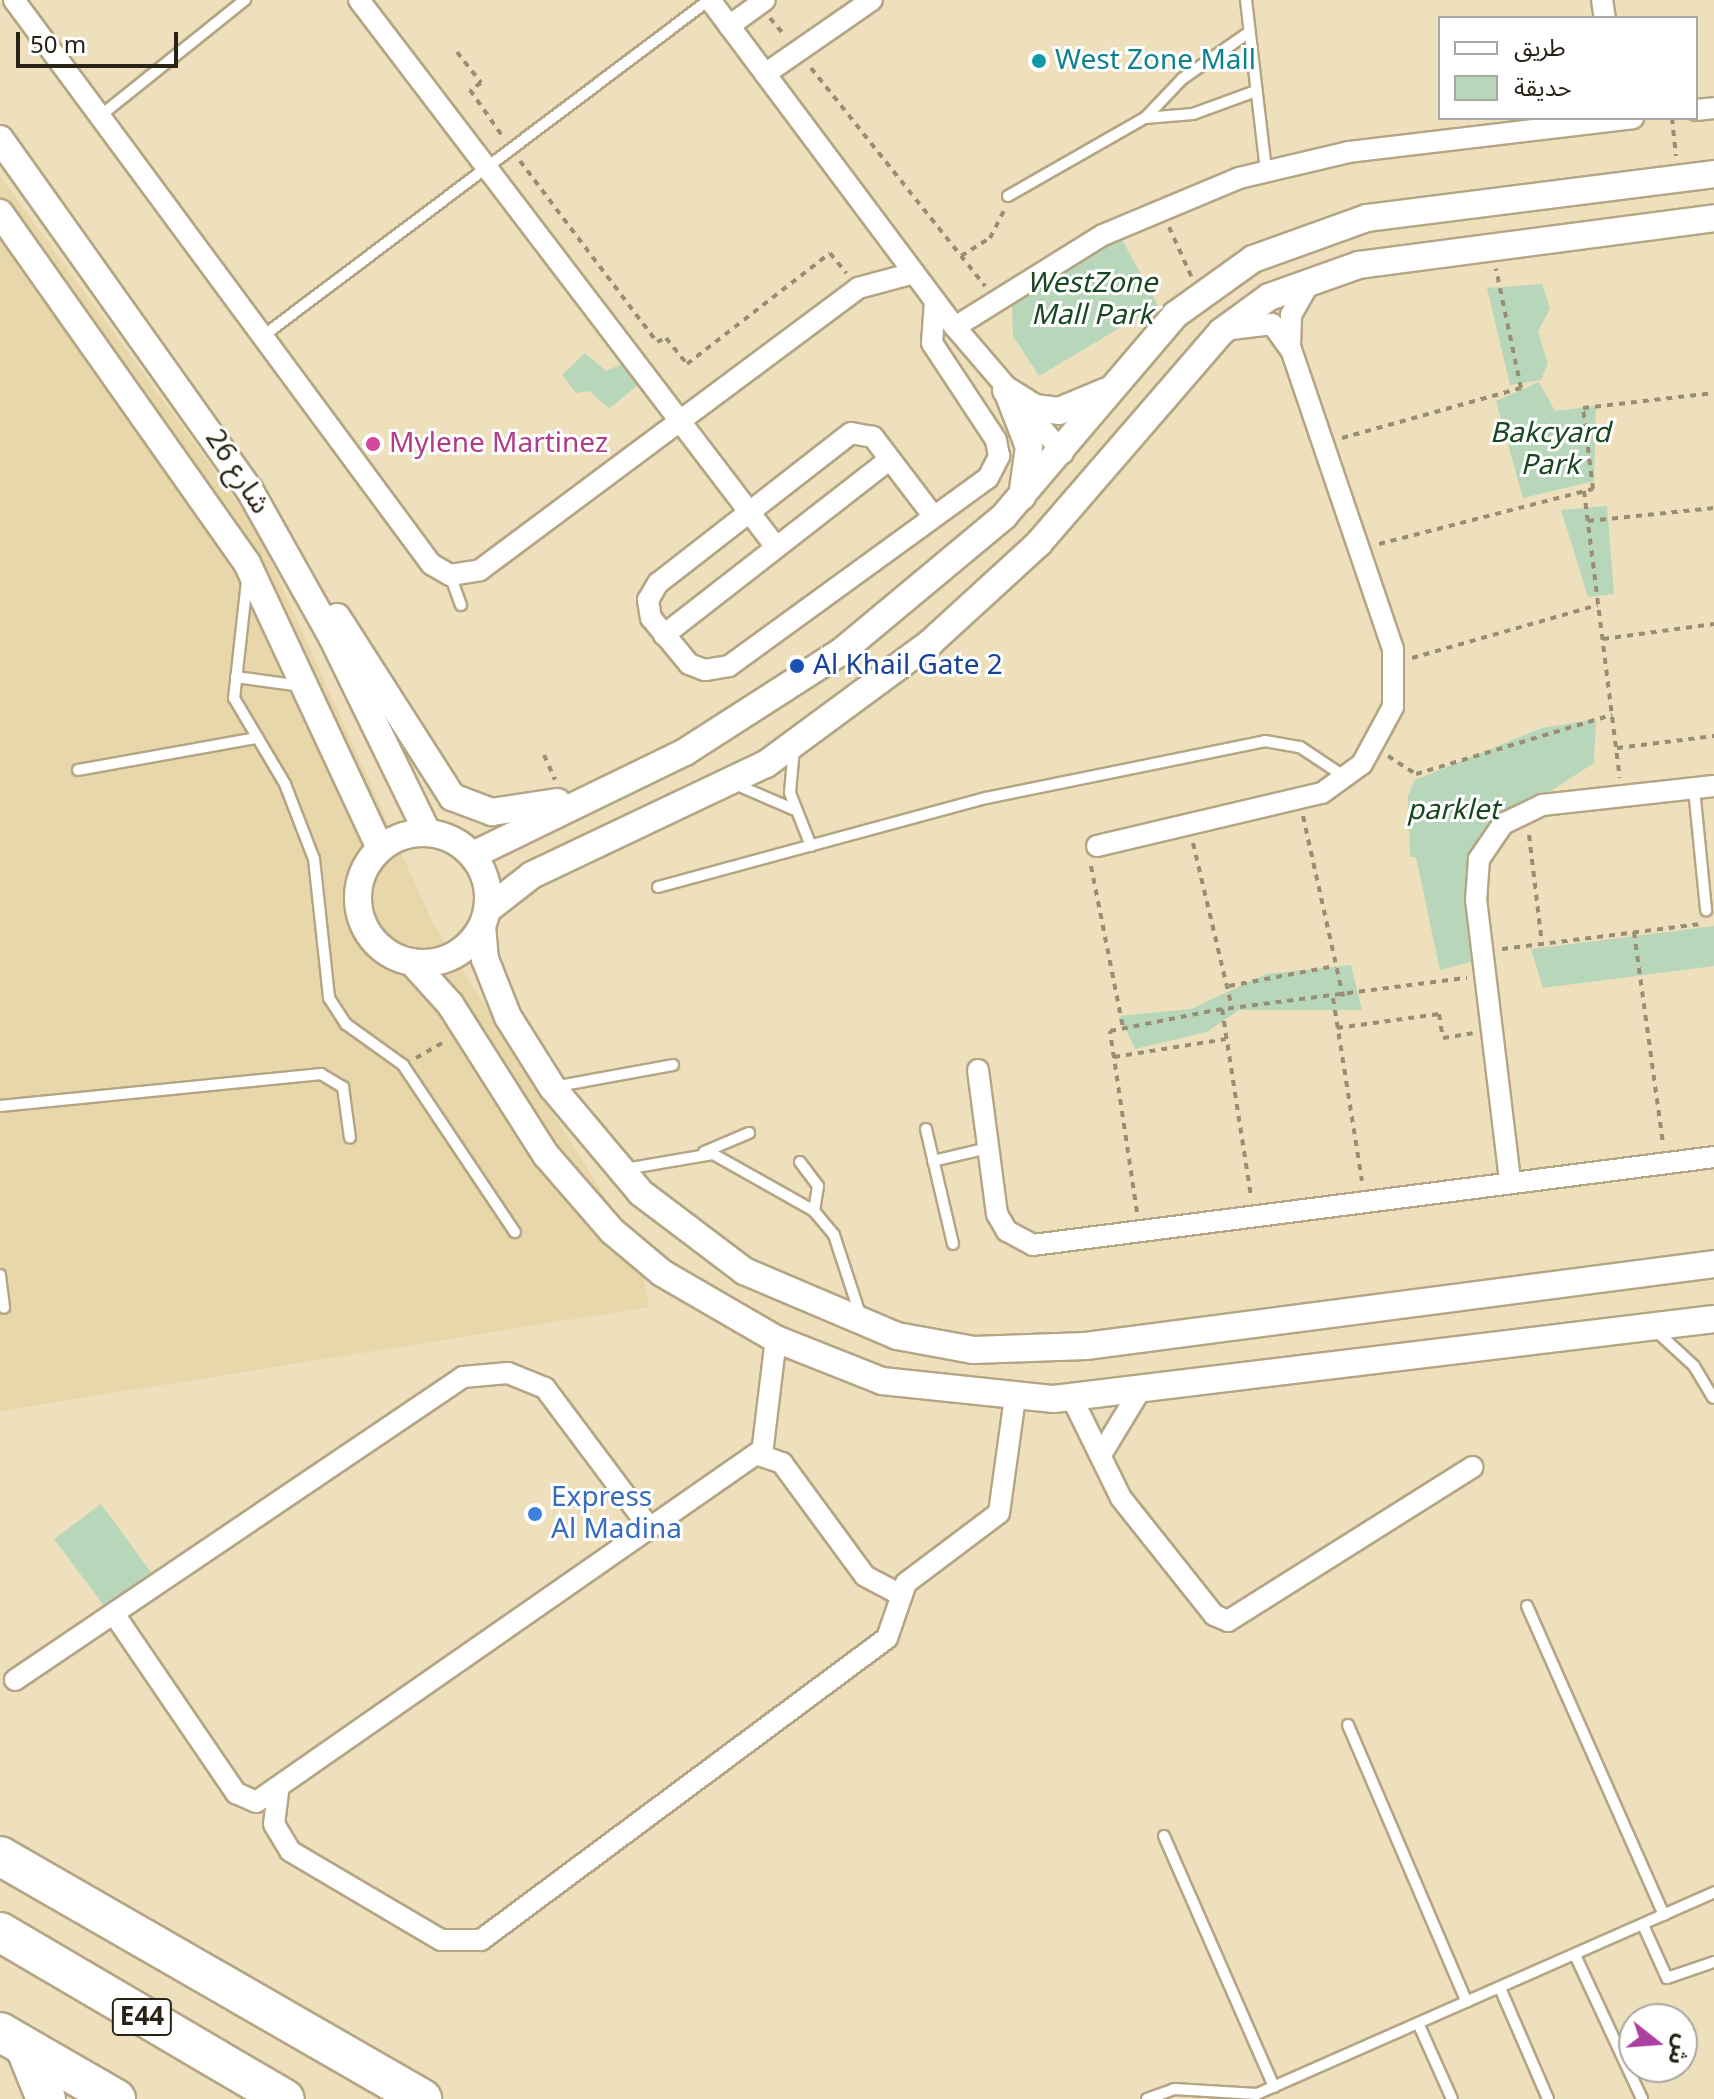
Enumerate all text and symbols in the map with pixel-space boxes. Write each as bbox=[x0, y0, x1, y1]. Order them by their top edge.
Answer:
scale bar bbox=[20, 16, 182, 66]
legend bbox=[1438, 16, 1698, 120]
text: 50 m bbox=[30, 20, 86, 71]
text: طريق bbox=[1514, 23, 1566, 74]
place label: West Zone Mall bbox=[1055, 44, 1256, 78]
marker: West Zone Mall bbox=[1030, 52, 1048, 70]
text: حديقة bbox=[1514, 63, 1572, 114]
park label: WestZone Mall Park bbox=[1027, 267, 1157, 333]
park label: Bakcyard Park bbox=[1490, 417, 1610, 483]
street label: شارع 26 bbox=[197, 423, 277, 521]
place label: Mylene Martinez bbox=[389, 427, 608, 461]
marker: Mylene Martinez bbox=[364, 435, 382, 453]
place label: Al Khail Gate 2 bbox=[813, 649, 1003, 683]
marker: Al Khail Gate 2 bbox=[788, 657, 806, 675]
park label: parklet bbox=[1407, 794, 1499, 828]
place label: Express Al Madina bbox=[551, 1481, 682, 1547]
marker: Express Al Madina bbox=[526, 1505, 544, 1523]
road number: E44 bbox=[110, 1995, 174, 2039]
north arrow bbox=[1618, 2003, 1698, 2083]
text: ش bbox=[1653, 2028, 1705, 2071]

